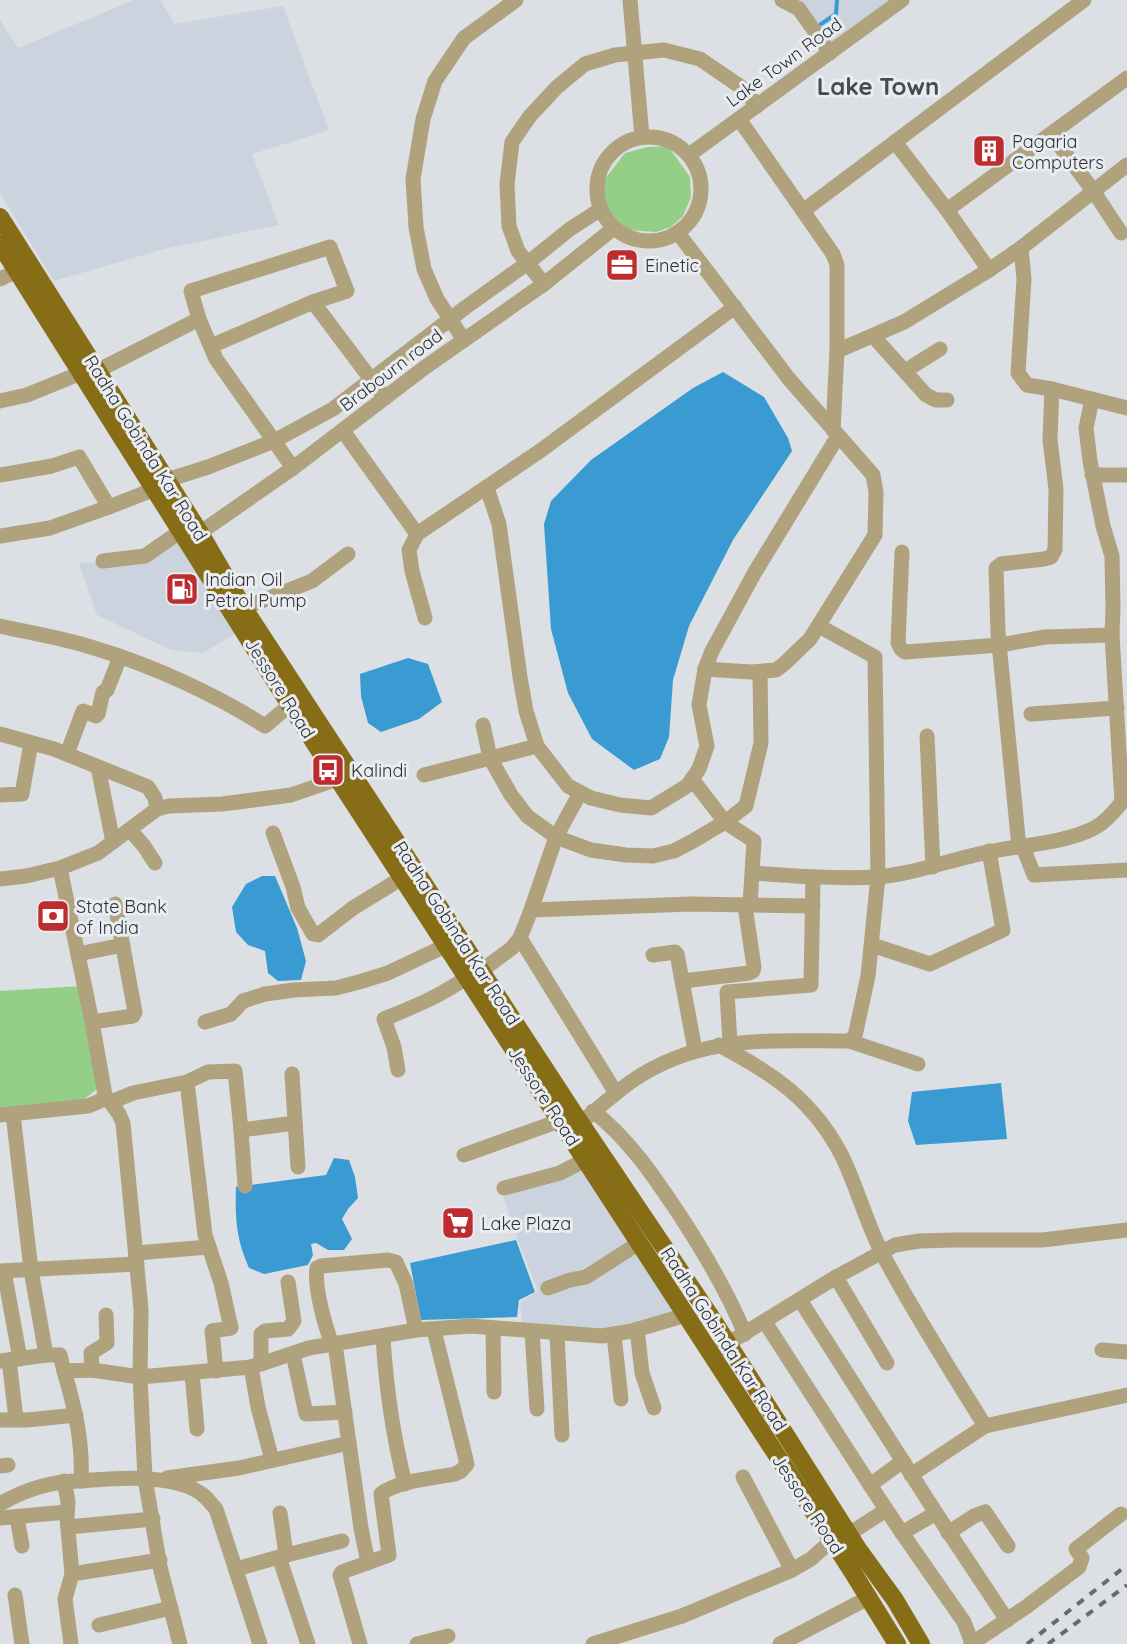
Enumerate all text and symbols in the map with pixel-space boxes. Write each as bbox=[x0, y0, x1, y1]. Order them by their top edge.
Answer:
street label: Lake Town Road bbox=[721, 12, 847, 112]
district label: Lake Town bbox=[817, 71, 939, 101]
place label: Pagaria Computers bbox=[1012, 130, 1104, 174]
building icon: Pagaria Computers bbox=[971, 133, 1007, 169]
office icon: Einetic bbox=[604, 247, 640, 283]
place label: Einetic bbox=[645, 254, 699, 277]
street label: Brabourn road bbox=[335, 324, 447, 416]
street label: Radha Gobinda Kar Road bbox=[79, 351, 213, 545]
place label: Indian Oil Petrol Pump bbox=[205, 568, 307, 612]
fuel station icon: Indian Oil Petrol Pump bbox=[164, 571, 200, 607]
street label: Jessore Road bbox=[240, 633, 320, 743]
bus stop icon: Kalindi bbox=[310, 752, 346, 788]
place label: Kalindi bbox=[351, 759, 407, 782]
street label: Radha Gobinda Kar Road bbox=[389, 837, 525, 1029]
place label: State Bank of India bbox=[76, 895, 167, 939]
bank icon: State Bank of India bbox=[35, 898, 71, 934]
street label: Jessore Road bbox=[503, 1042, 585, 1150]
supermarket icon: Lake Plaza bbox=[440, 1205, 476, 1241]
place label: Lake Plaza bbox=[481, 1212, 571, 1235]
street label: Radha Gobinda Kar Road bbox=[656, 1243, 792, 1435]
street label: Jessore Road bbox=[767, 1450, 849, 1558]

